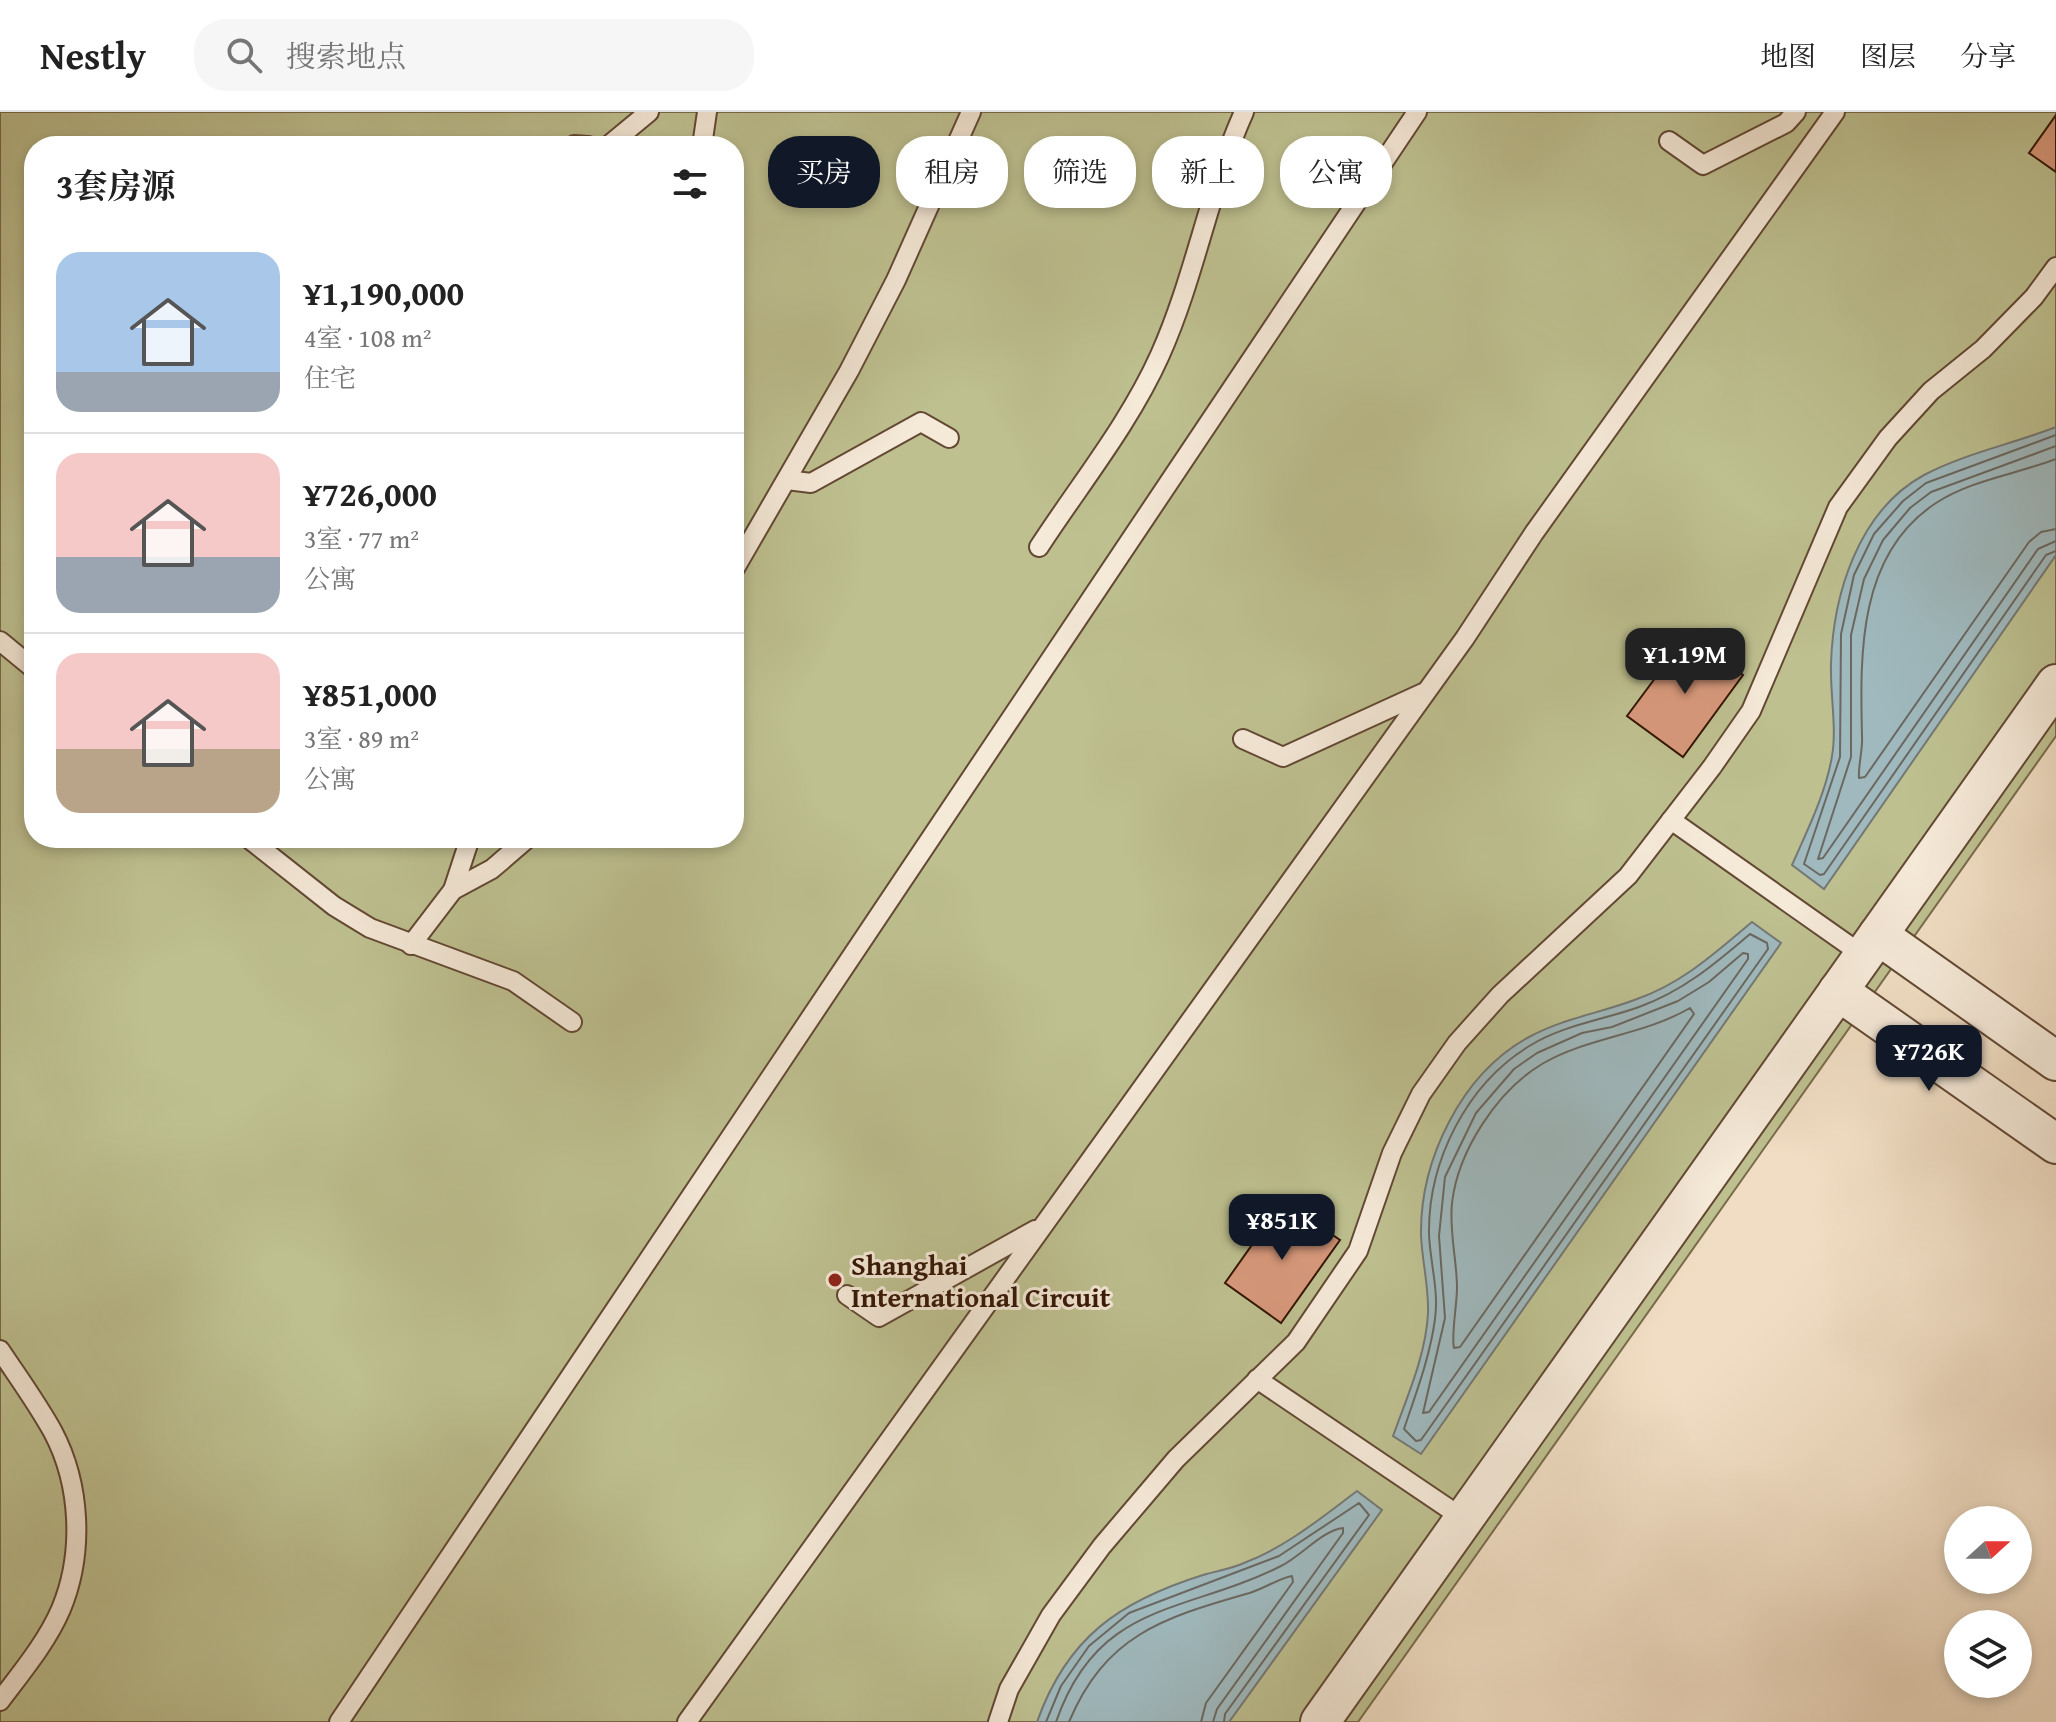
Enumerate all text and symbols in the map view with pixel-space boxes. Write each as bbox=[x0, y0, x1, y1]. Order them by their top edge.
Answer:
search box bbox=[194, 19, 754, 91]
text: Nestly bbox=[40, 27, 146, 83]
icon: search bbox=[222, 33, 266, 77]
text: 搜索地点 bbox=[286, 34, 406, 78]
text: 地图 bbox=[1760, 35, 1816, 76]
text: 图层 bbox=[1860, 35, 1916, 76]
text: 分享 bbox=[1960, 35, 2016, 76]
chip: 买房 bbox=[768, 136, 880, 208]
chip: 租房 bbox=[896, 136, 1008, 208]
chip: 筛选 bbox=[1024, 136, 1136, 208]
chip: 新上 bbox=[1152, 136, 1264, 208]
chip: 公寓 bbox=[1280, 136, 1392, 208]
text: 3套房源 bbox=[56, 161, 176, 210]
icon: filters bbox=[668, 162, 712, 206]
text: ¥1,190,000 bbox=[304, 268, 464, 317]
icon: home bbox=[120, 284, 216, 380]
text: 4室 · 108 m² bbox=[304, 318, 432, 357]
text: 住宅 bbox=[304, 358, 356, 397]
text: ¥726,000 bbox=[304, 469, 437, 518]
icon: home bbox=[120, 485, 216, 581]
text: 3室 · 77 m² bbox=[304, 519, 419, 558]
text: 公寓 bbox=[304, 559, 356, 598]
pin: ¥1.19M bbox=[1620, 628, 1750, 696]
text: ¥1.19M bbox=[1643, 634, 1727, 673]
text: ¥851,000 bbox=[304, 669, 437, 718]
icon: home bbox=[120, 685, 216, 781]
text: 3室 · 89 m² bbox=[304, 719, 419, 758]
text: 公寓 bbox=[304, 759, 356, 798]
pin: ¥726K bbox=[1873, 1025, 1985, 1093]
text: ¥726K bbox=[1894, 1031, 1964, 1070]
pin: ¥851K bbox=[1226, 1194, 1338, 1262]
text: ¥851K bbox=[1247, 1200, 1317, 1239]
place label: Shanghai International Circuit bbox=[851, 1244, 1111, 1317]
marker: Shanghai International Circuit bbox=[826, 1271, 844, 1289]
north arrow bbox=[1944, 1506, 2032, 1594]
map controls bbox=[1944, 1506, 2032, 1698]
button: layers bbox=[1944, 1610, 2032, 1698]

